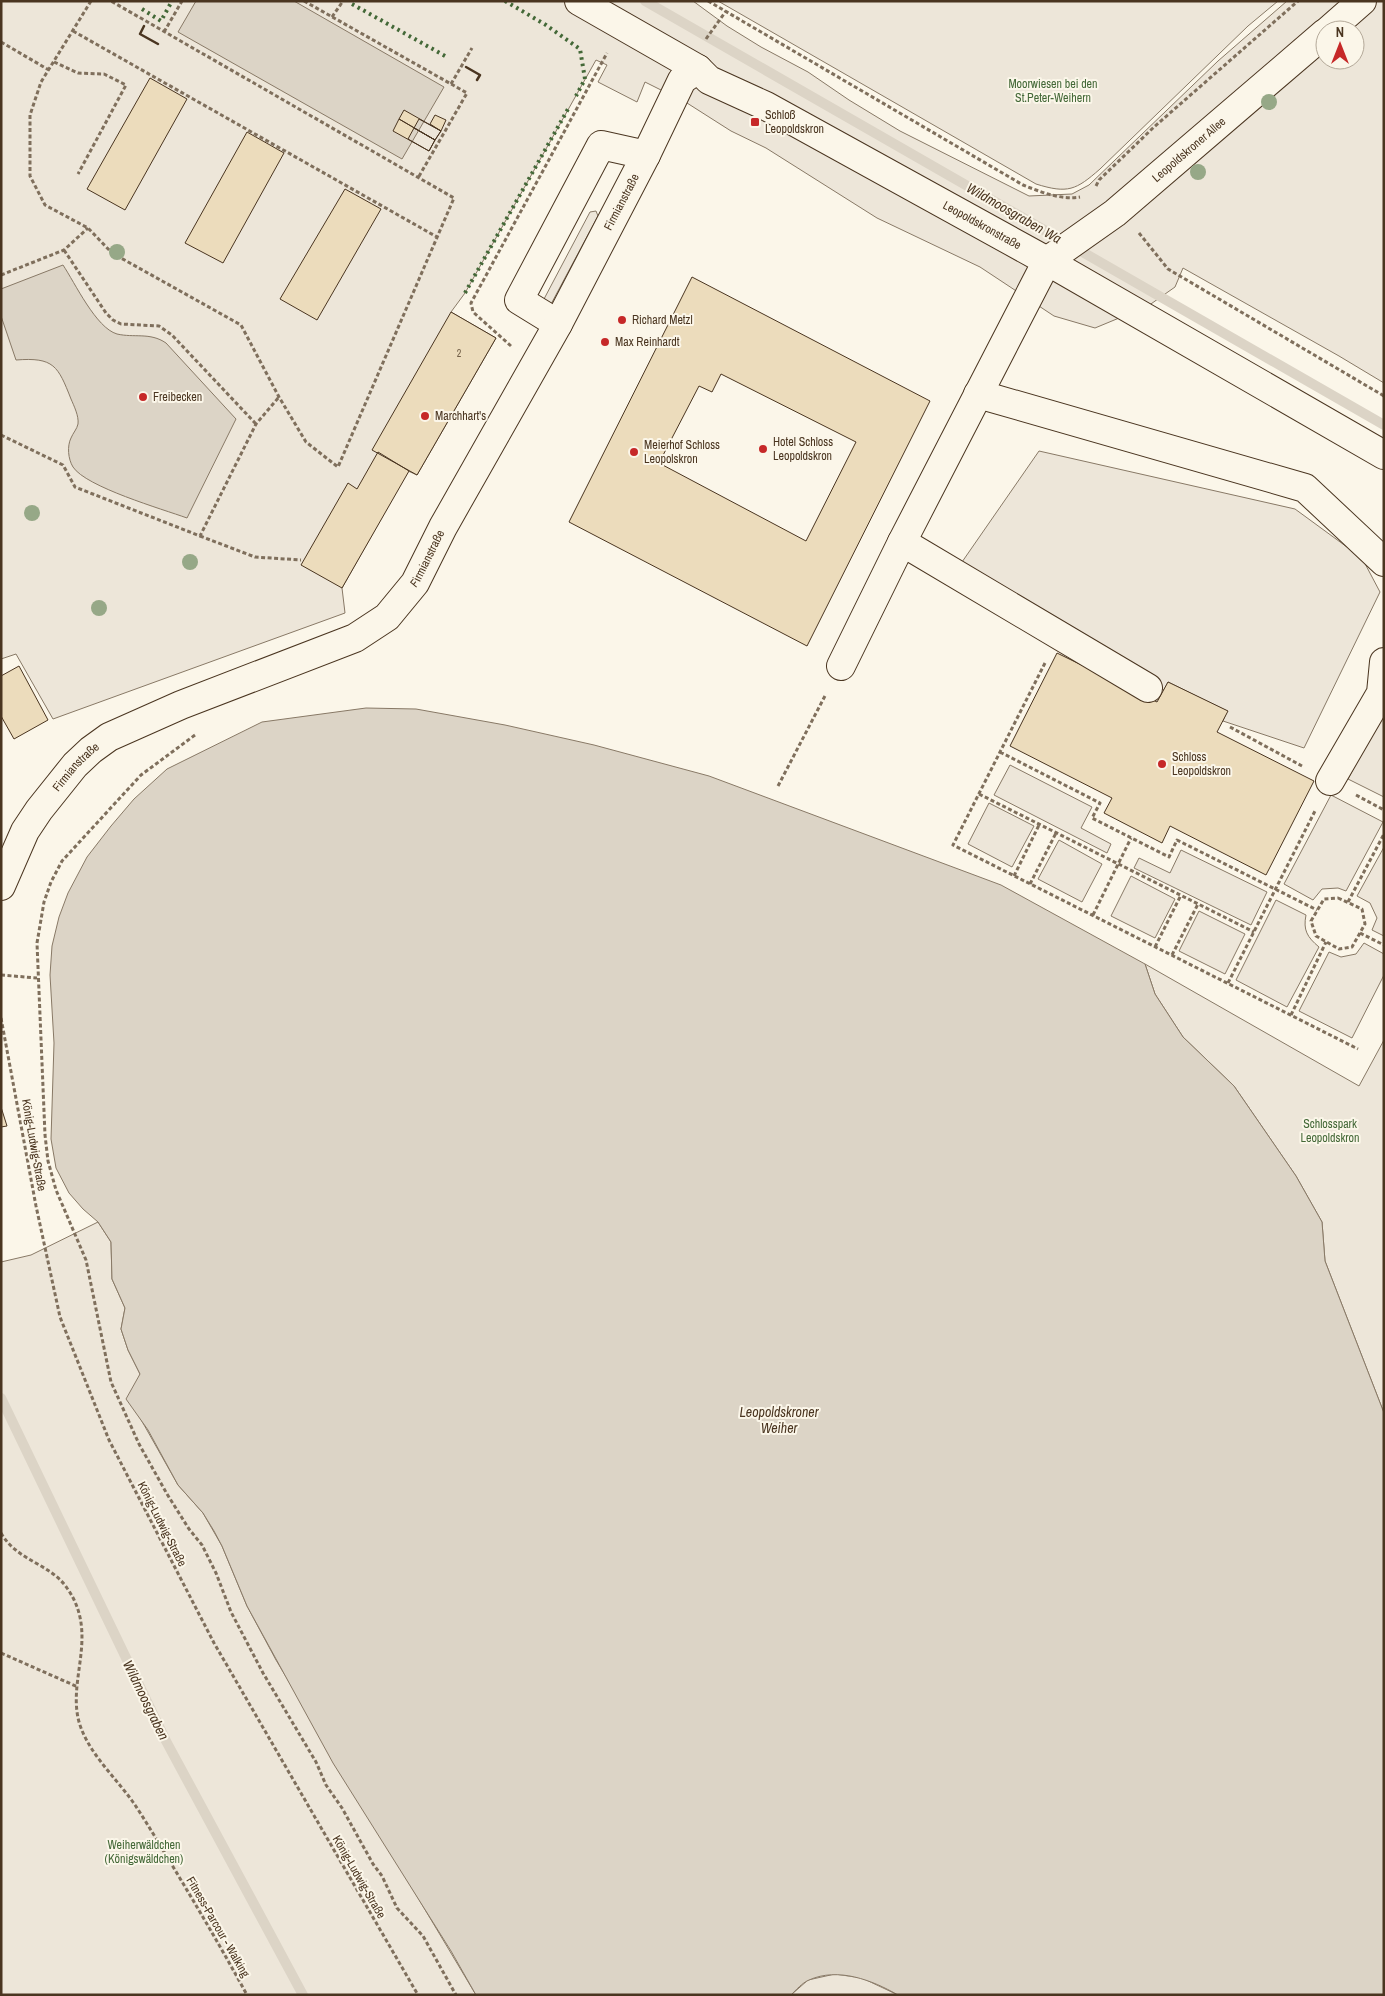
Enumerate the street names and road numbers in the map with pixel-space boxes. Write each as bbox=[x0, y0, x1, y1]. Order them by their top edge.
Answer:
street label: Leopoldskroner Allee bbox=[1149, 114, 1229, 186]
street label: Firmianstraße bbox=[600, 171, 643, 233]
street label: Leopoldskronstraße bbox=[940, 197, 1024, 253]
street label: Firmianstraße bbox=[407, 527, 448, 591]
street label: Firmianstraße bbox=[49, 739, 102, 795]
street label: König-Ludwig-Straße bbox=[18, 1098, 50, 1192]
street label: König-Ludwig-Straße bbox=[134, 1479, 190, 1569]
street label: König-Ludwig-Straße bbox=[329, 1832, 389, 1922]
street label: Fitness-Parcour - Walking bbox=[183, 1874, 254, 1981]

